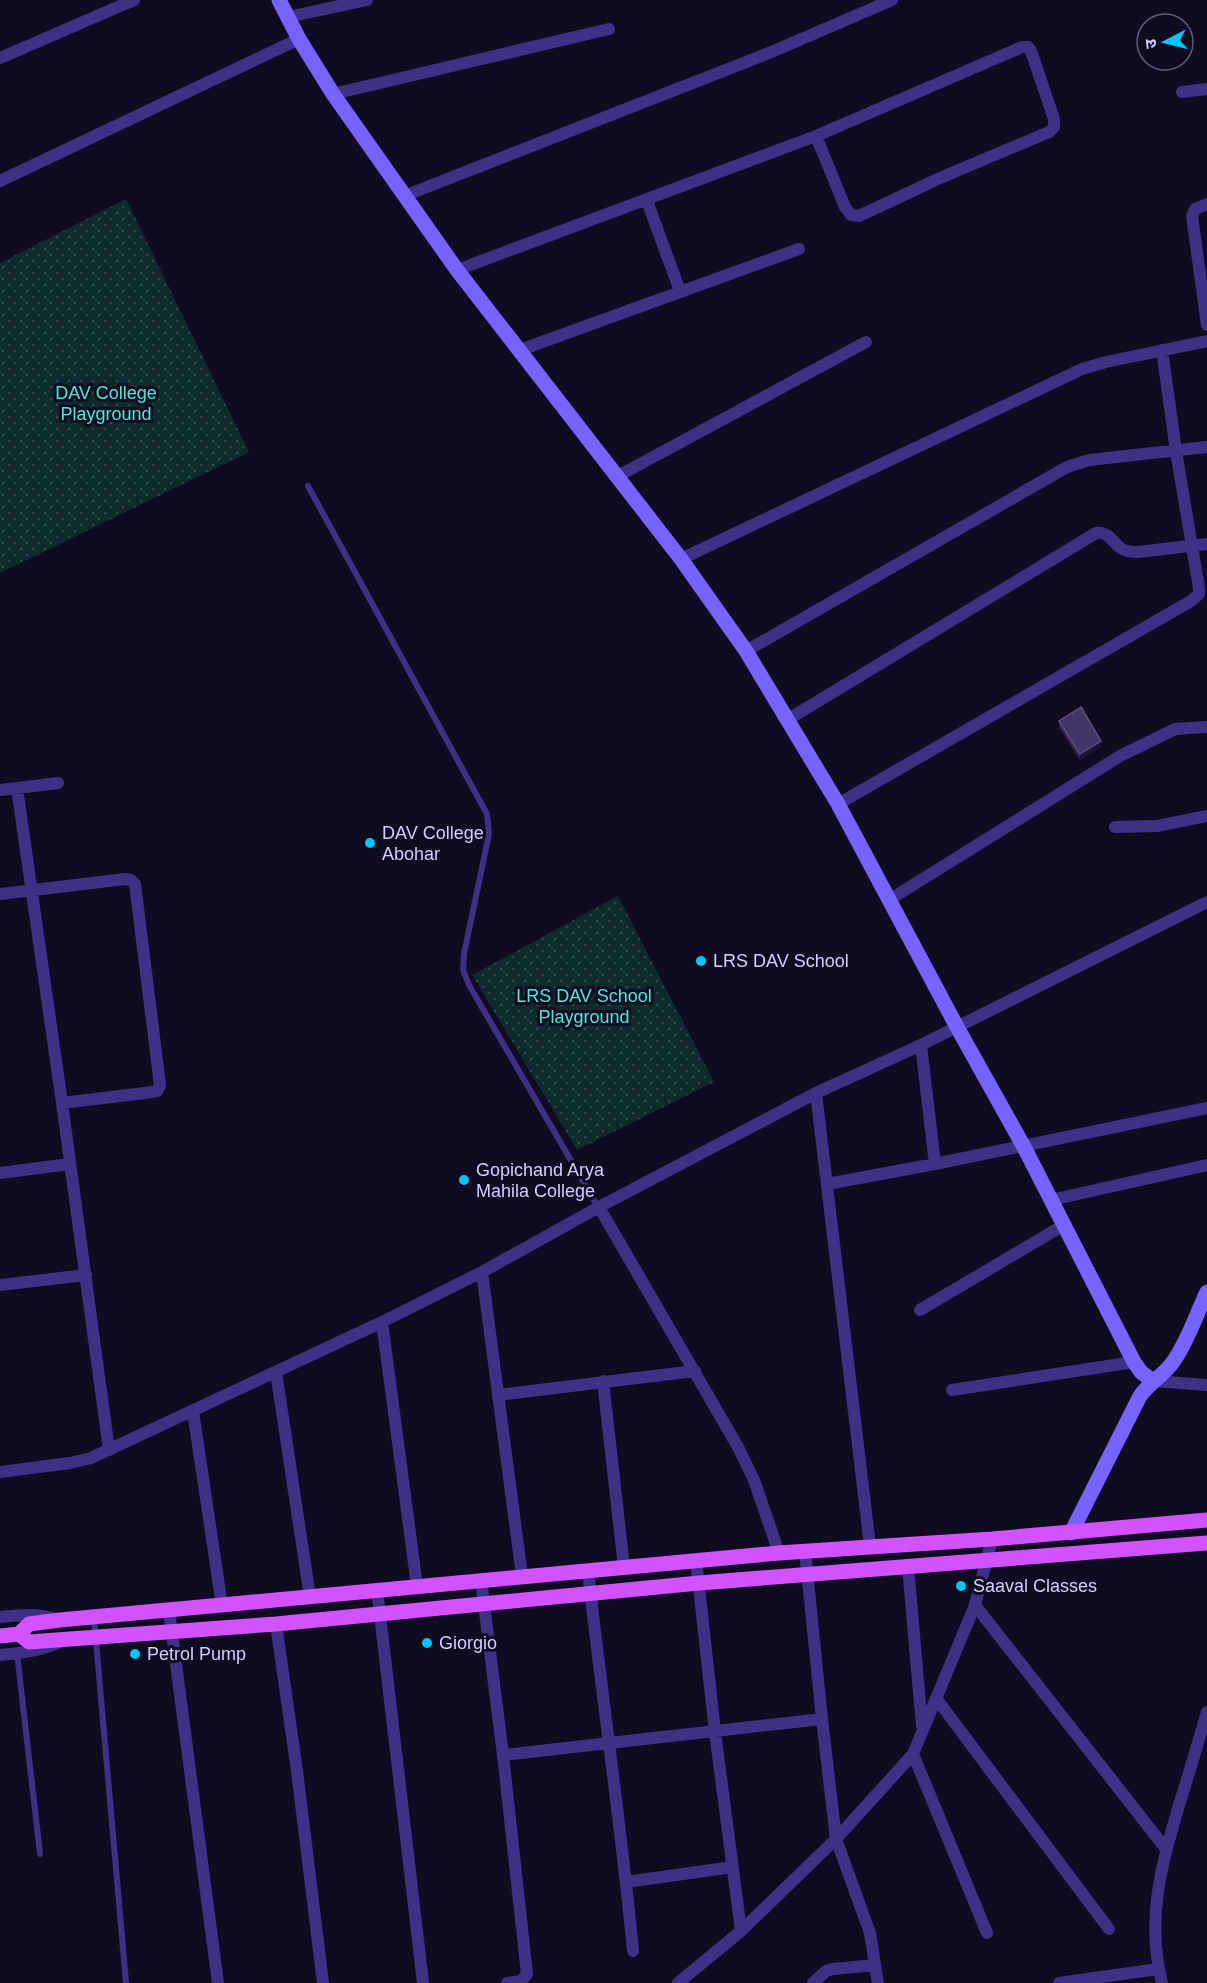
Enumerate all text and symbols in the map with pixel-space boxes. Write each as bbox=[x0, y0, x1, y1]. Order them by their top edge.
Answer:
north arrow bbox=[1135, 12, 1195, 72]
text: उ bbox=[1142, 37, 1160, 49]
park label: DAV College Playground bbox=[55, 383, 157, 424]
place label: DAV College Abohar bbox=[382, 823, 484, 864]
marker: DAV College Abohar bbox=[363, 836, 377, 850]
place label: LRS DAV School bbox=[713, 951, 849, 971]
marker: LRS DAV School bbox=[694, 954, 708, 968]
park label: LRS DAV School Playground bbox=[516, 986, 652, 1027]
place label: Gopichand Arya Mahila College bbox=[476, 1160, 605, 1201]
marker: Gopichand Arya Mahila College bbox=[457, 1173, 471, 1187]
place label: Saaval Classes bbox=[973, 1576, 1097, 1596]
marker: Saaval Classes bbox=[954, 1579, 968, 1593]
place label: Giorgio bbox=[439, 1633, 497, 1653]
marker: Giorgio bbox=[420, 1636, 434, 1650]
place label: Petrol Pump bbox=[147, 1644, 246, 1664]
marker: Petrol Pump bbox=[128, 1647, 142, 1661]

